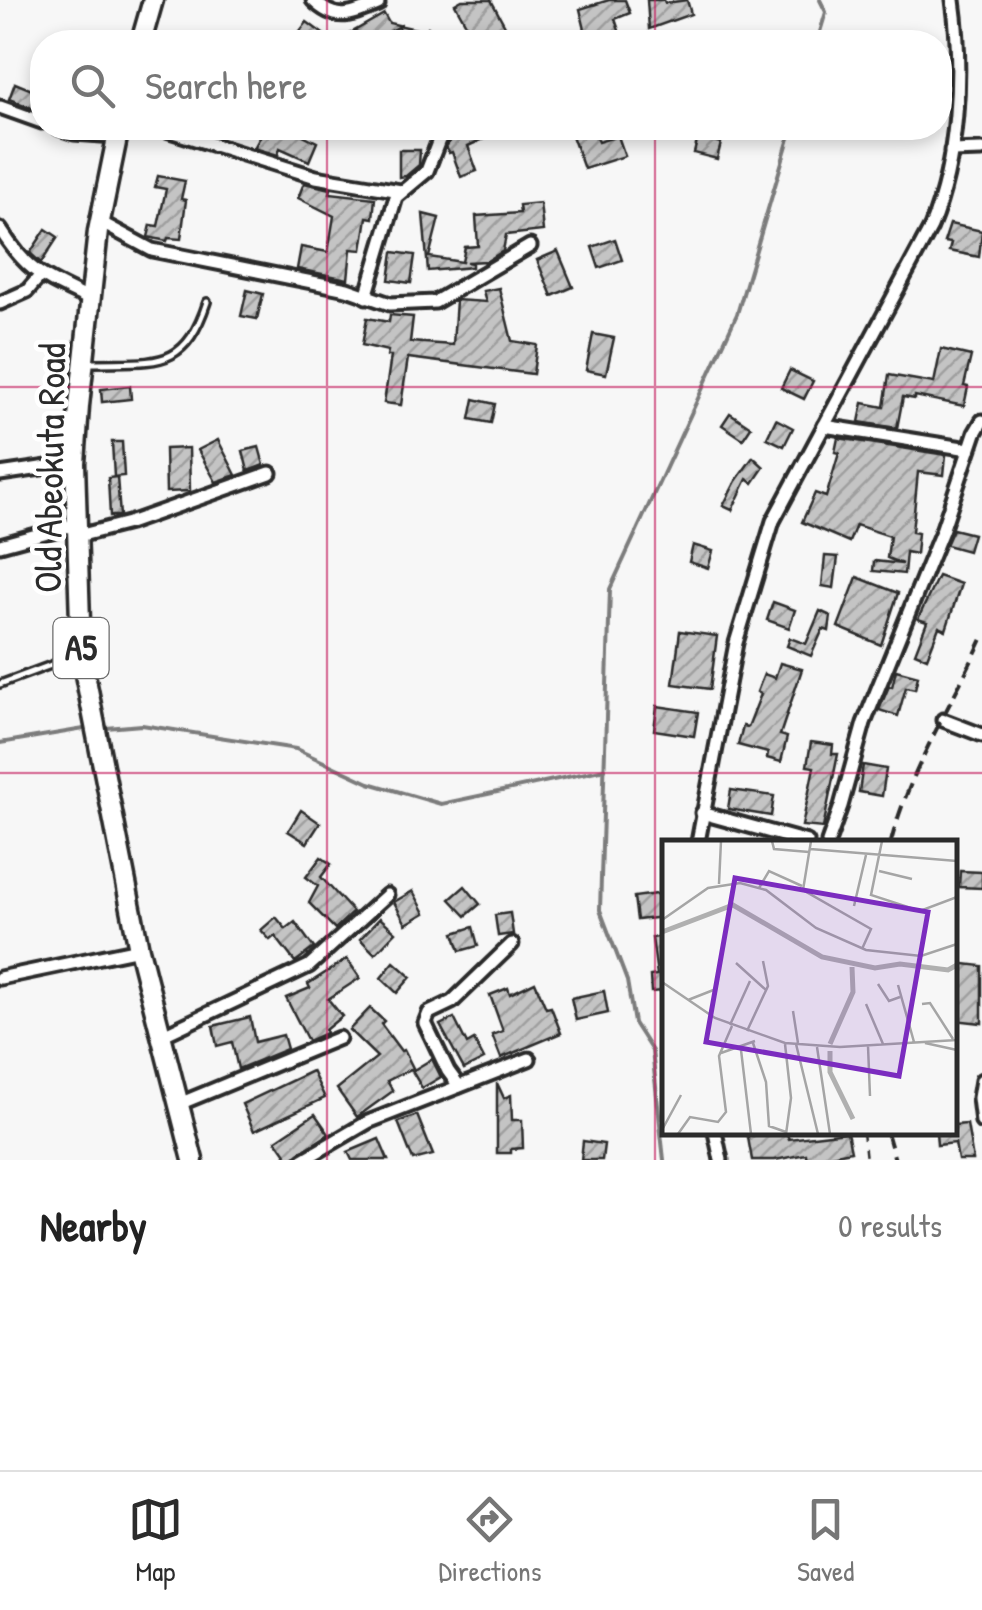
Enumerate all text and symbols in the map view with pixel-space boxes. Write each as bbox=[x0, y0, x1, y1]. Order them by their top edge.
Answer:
search box bbox=[30, 30, 952, 140]
icon: search bbox=[65, 58, 120, 113]
text: Search here bbox=[145, 59, 307, 111]
street label: Old Abeokuta Road bbox=[21, 343, 77, 593]
road number: A5 bbox=[54, 618, 108, 678]
inset map bbox=[662, 840, 957, 1135]
text: Nearby bbox=[40, 1197, 147, 1254]
text: 0 results bbox=[838, 1204, 942, 1247]
tab: Map bbox=[128, 1492, 183, 1590]
tab: Directions bbox=[438, 1492, 541, 1590]
tab: Saved bbox=[797, 1492, 854, 1590]

